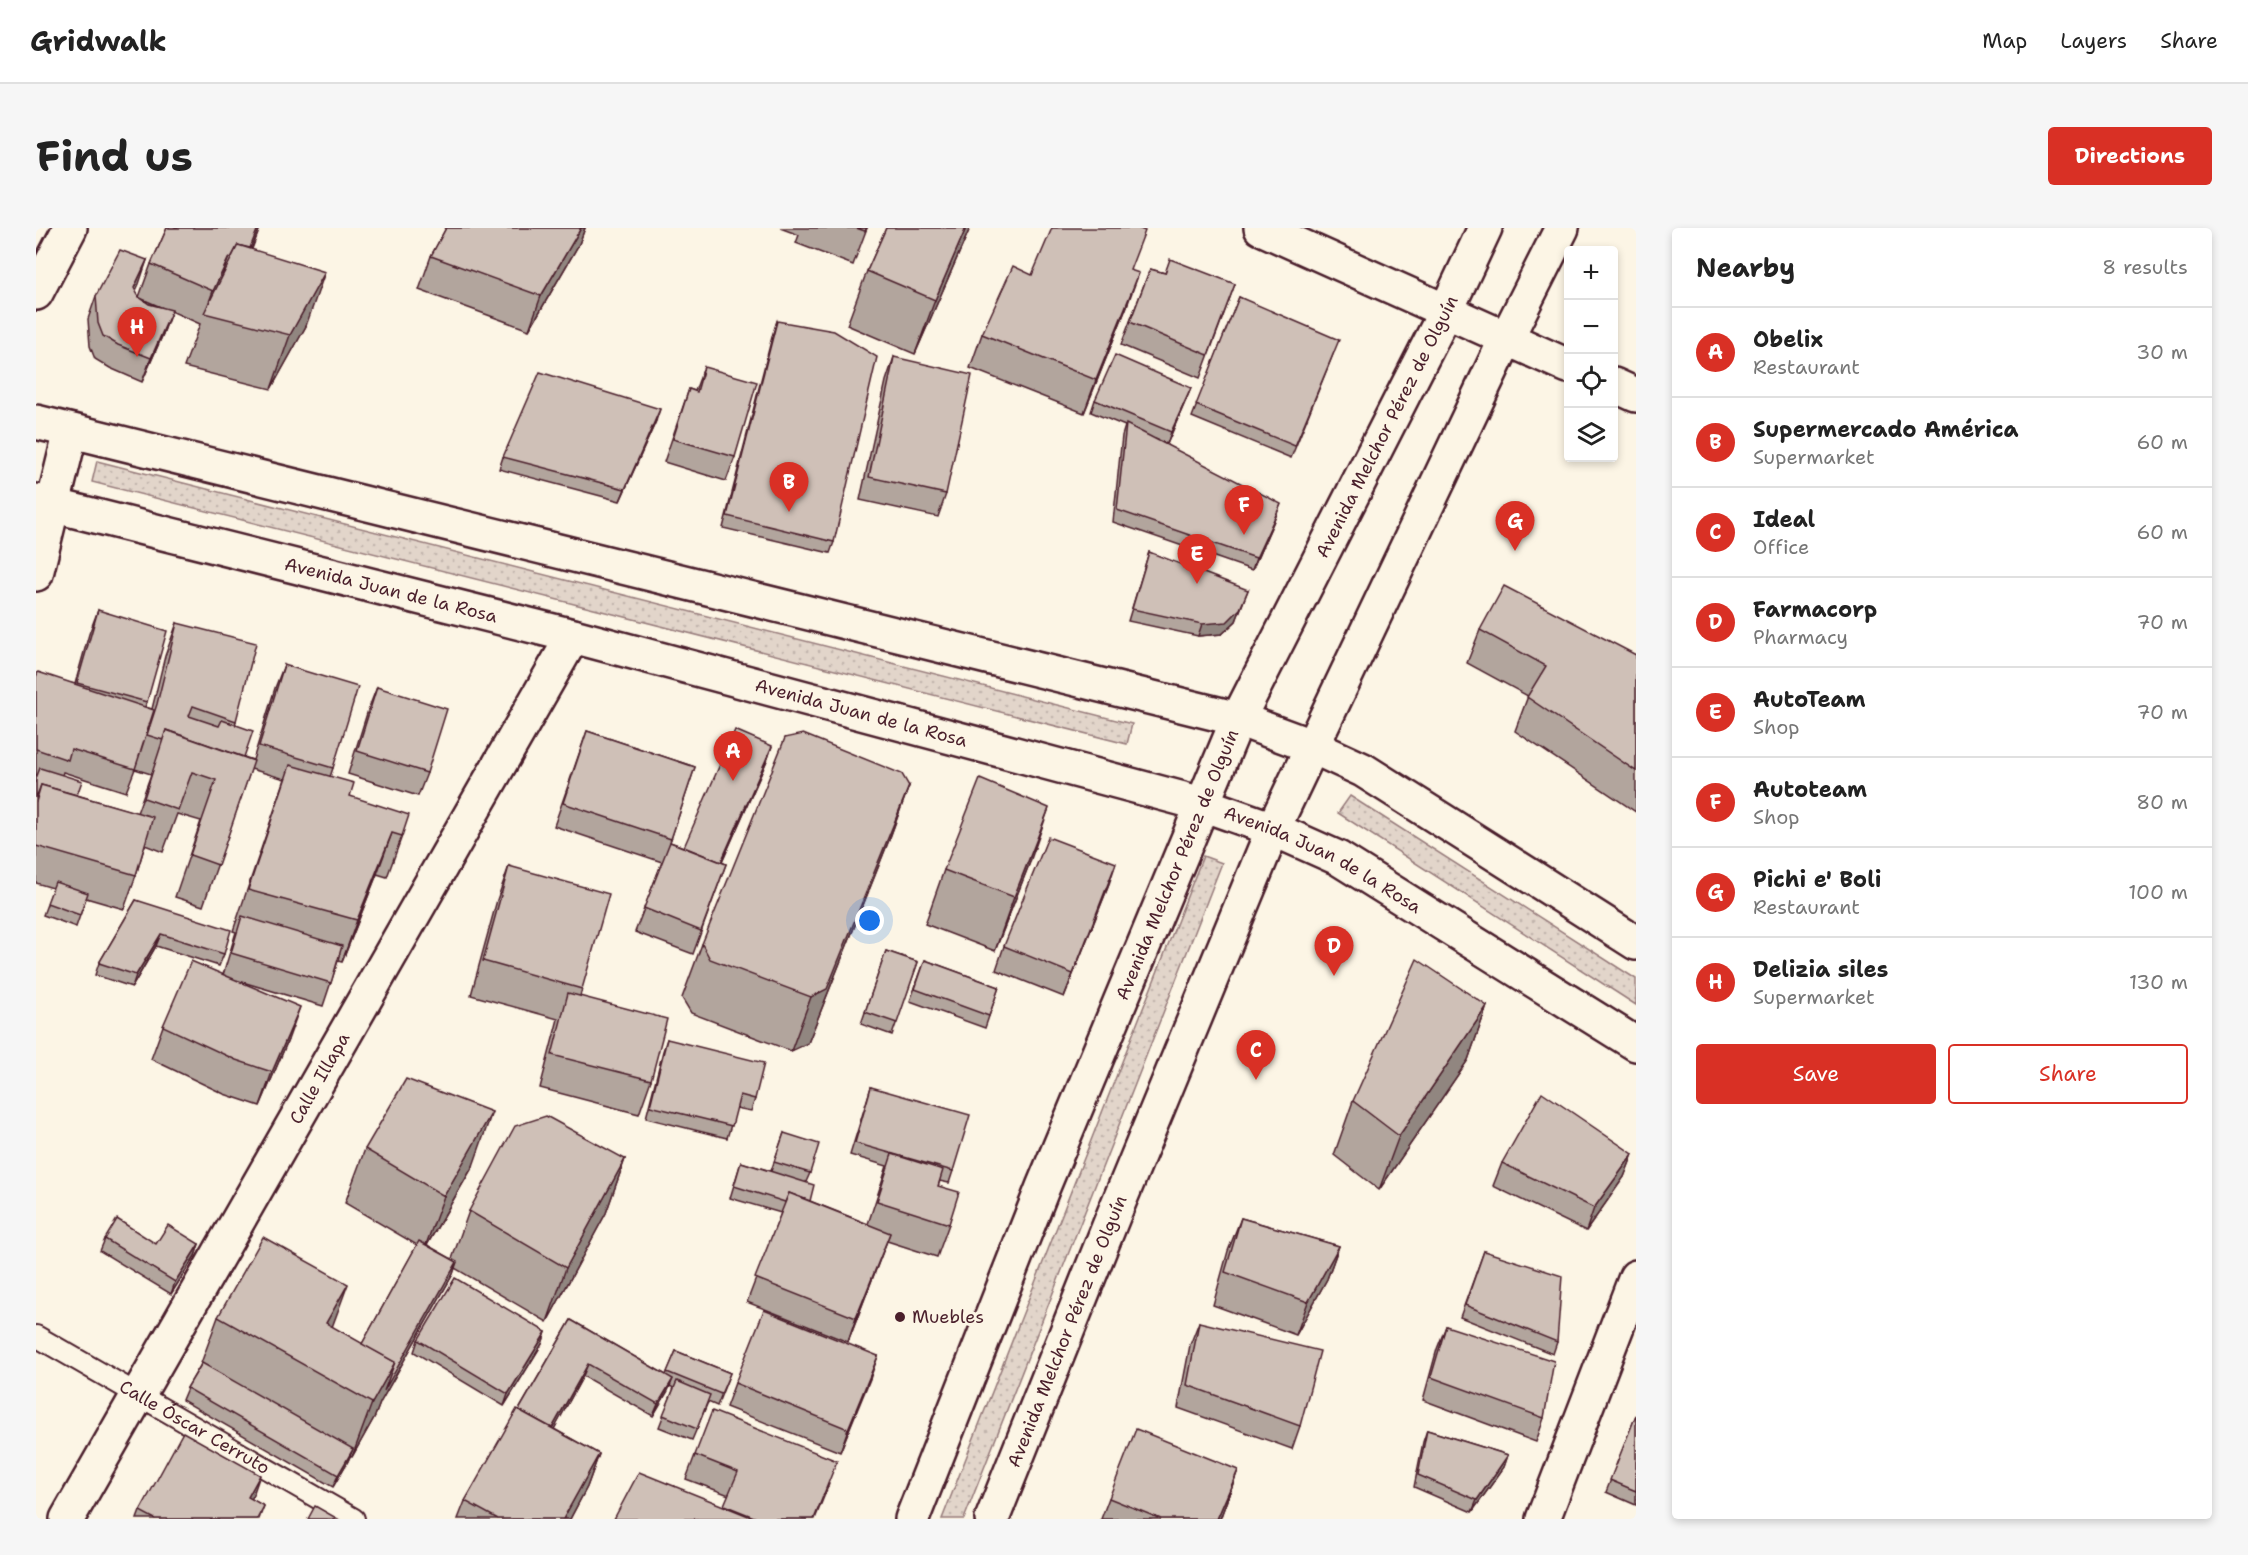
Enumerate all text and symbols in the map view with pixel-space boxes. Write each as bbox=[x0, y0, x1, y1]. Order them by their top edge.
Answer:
text: Gridwalk bbox=[30, 22, 167, 60]
text: Map bbox=[1982, 27, 2027, 55]
text: Layers bbox=[2060, 27, 2127, 55]
text: Share bbox=[2160, 27, 2218, 55]
button: Directions bbox=[2048, 127, 2212, 185]
text: Find us bbox=[36, 128, 193, 184]
map controls bbox=[1564, 246, 1618, 462]
button: + bbox=[1564, 246, 1618, 300]
text: Nearby bbox=[1696, 250, 1795, 285]
text: 8 results bbox=[2102, 254, 2188, 280]
street label: Avenida Melchor Pérez de Olguín bbox=[1310, 292, 1464, 562]
button: − bbox=[1564, 300, 1618, 354]
pin: H bbox=[118, 308, 156, 357]
text: Obelix bbox=[1753, 325, 1823, 354]
text: A bbox=[1708, 339, 1723, 365]
text: 30 m bbox=[2136, 339, 2188, 365]
button: locate bbox=[1564, 354, 1618, 408]
text: Restaurant bbox=[1753, 354, 1860, 380]
button: layers bbox=[1564, 408, 1618, 462]
text: Supermercado América bbox=[1753, 415, 2019, 444]
text: B bbox=[1709, 429, 1722, 455]
text: 60 m bbox=[2136, 429, 2188, 455]
text: Supermarket bbox=[1753, 444, 1875, 470]
pin: B bbox=[770, 462, 808, 512]
pin: F bbox=[1224, 486, 1264, 535]
pin: G bbox=[1496, 502, 1534, 551]
text: Ideal bbox=[1753, 505, 1815, 534]
text: C bbox=[1709, 519, 1722, 545]
text: 60 m bbox=[2136, 519, 2188, 545]
pin: E bbox=[1178, 534, 1216, 584]
text: Office bbox=[1753, 534, 1809, 560]
street label: Avenida Juan de la Rosa bbox=[282, 552, 500, 629]
text: Farmacorp bbox=[1753, 595, 1877, 624]
text: D bbox=[1708, 609, 1723, 635]
text: 70 m bbox=[2136, 609, 2188, 635]
text: Pharmacy bbox=[1753, 624, 1848, 650]
street label: Avenida Juan de la Rosa bbox=[752, 673, 970, 753]
text: AutoTeam bbox=[1753, 685, 1866, 714]
text: E bbox=[1709, 699, 1722, 725]
text: 70 m bbox=[2136, 699, 2188, 725]
text: Shop bbox=[1753, 714, 1800, 740]
street label: Avenida Melchor Pérez de Olguín bbox=[1110, 726, 1244, 1004]
pin: A bbox=[714, 732, 752, 781]
text: Autoteam bbox=[1753, 775, 1867, 804]
text: F bbox=[1710, 789, 1721, 815]
text: 80 m bbox=[2136, 789, 2188, 815]
street label: Avenida Juan de la Rosa bbox=[1221, 801, 1426, 919]
text: Shop bbox=[1753, 804, 1800, 830]
text: Pichi e' Boli bbox=[1753, 865, 1881, 894]
text: G bbox=[1707, 879, 1724, 905]
text: 100 m bbox=[2128, 879, 2188, 905]
text: Restaurant bbox=[1753, 894, 1860, 920]
your location bbox=[855, 906, 884, 935]
pin: D bbox=[1314, 926, 1354, 976]
text: Delizia siles bbox=[1753, 955, 1888, 984]
text: H bbox=[1708, 969, 1723, 995]
text: 130 m bbox=[2129, 969, 2188, 995]
text: Supermarket bbox=[1753, 984, 1875, 1010]
street label: Calle Illapa bbox=[284, 1028, 355, 1129]
pin: C bbox=[1236, 1030, 1276, 1080]
button: Save bbox=[1696, 1044, 1936, 1104]
button: Share bbox=[1948, 1044, 2188, 1104]
street label: Avenida Melchor Pérez de Olguín bbox=[1002, 1192, 1132, 1471]
place label: Muebles bbox=[912, 1305, 984, 1329]
marker: Muebles bbox=[893, 1310, 907, 1324]
street label: Calle Óscar Cerruto bbox=[115, 1375, 274, 1480]

